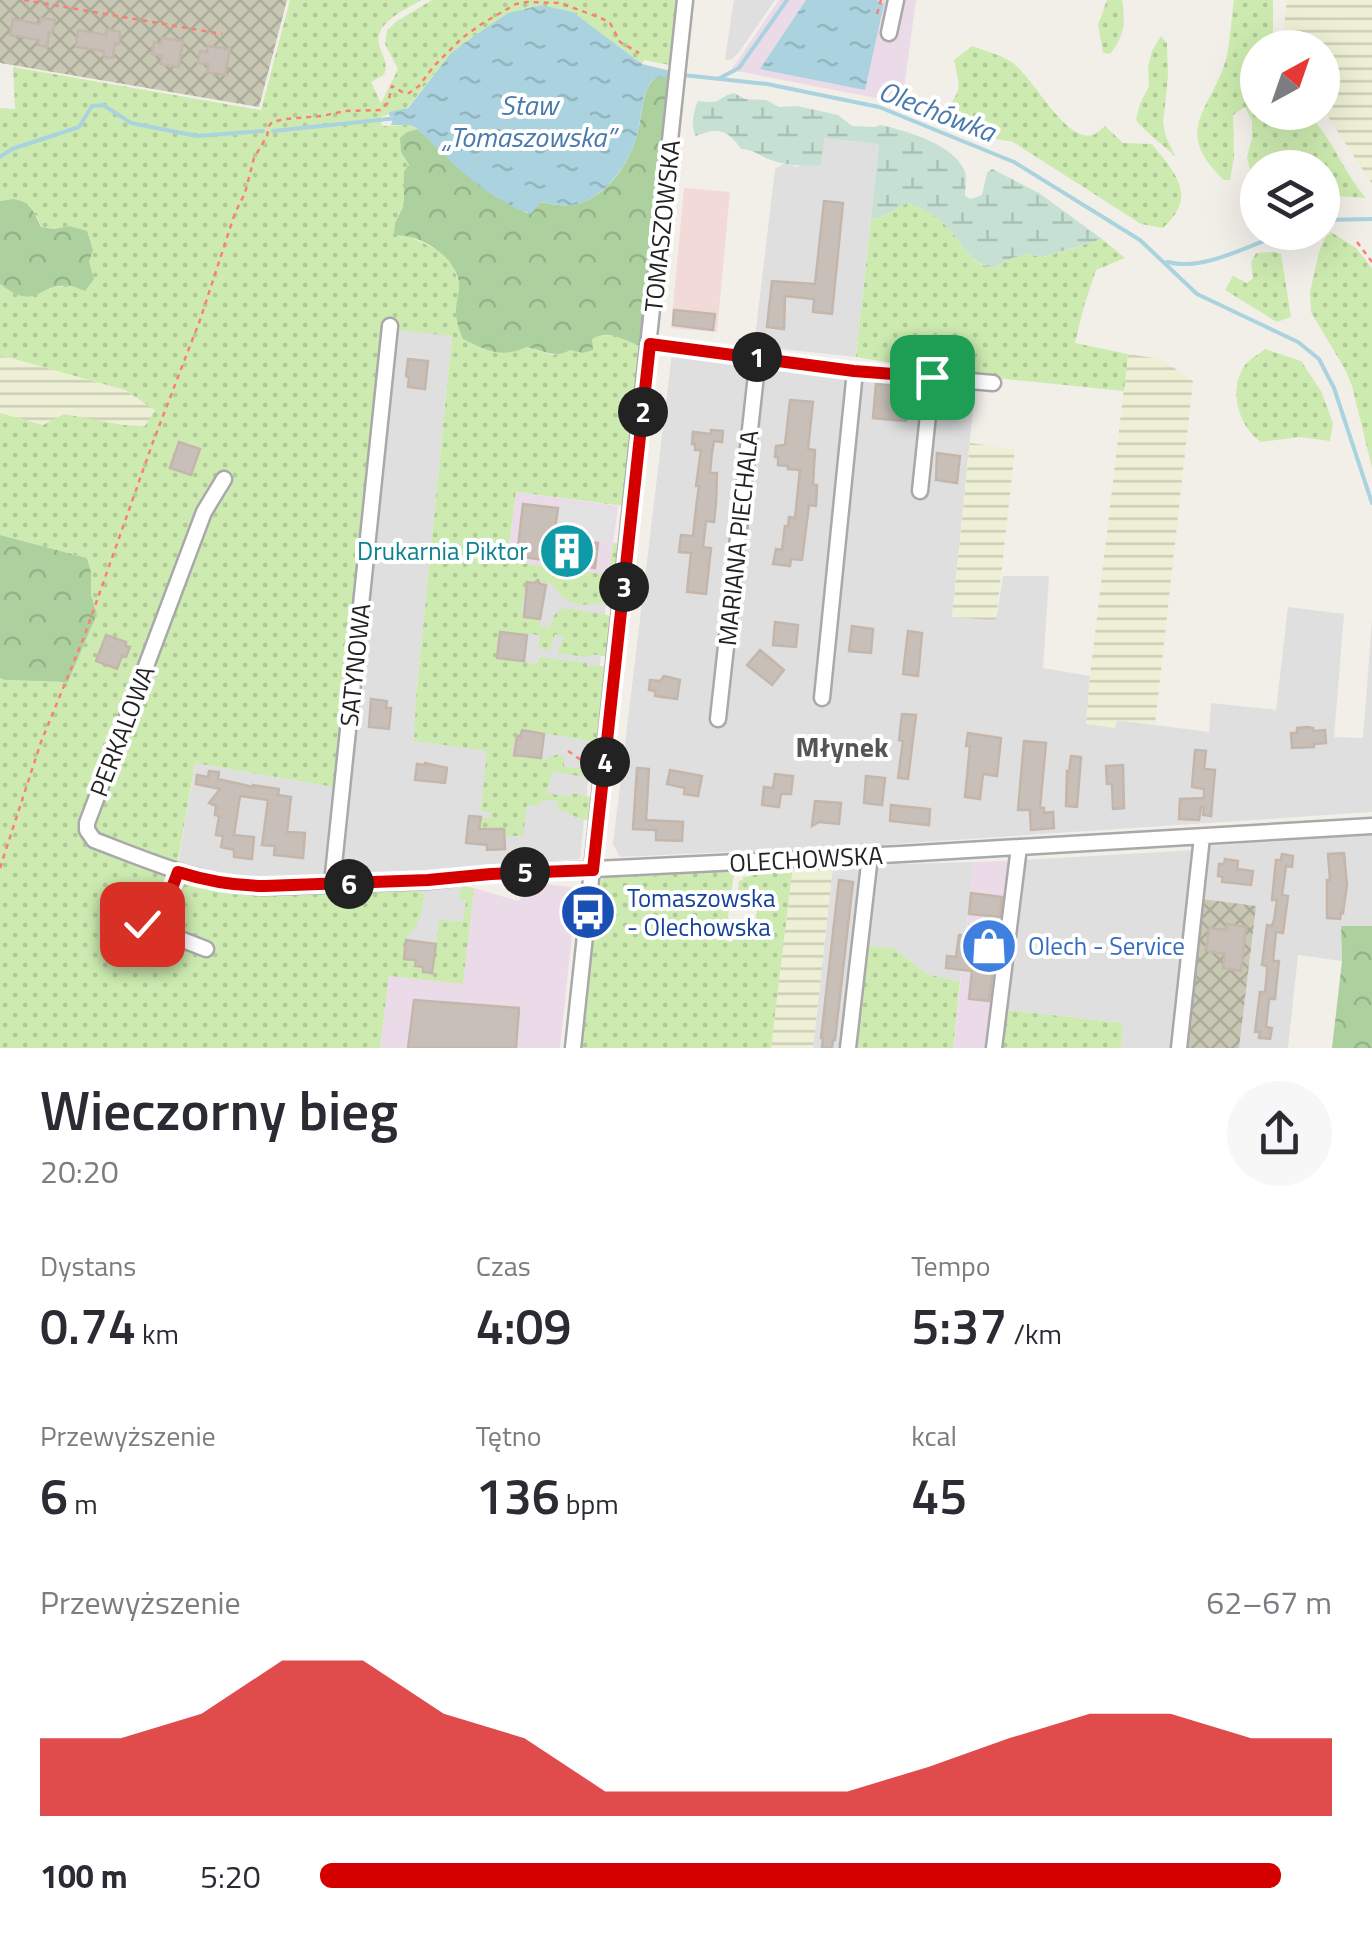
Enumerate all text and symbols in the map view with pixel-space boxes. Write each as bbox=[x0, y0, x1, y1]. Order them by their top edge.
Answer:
north arrow bbox=[1240, 30, 1340, 130]
map controls bbox=[1240, 30, 1340, 250]
water label: Olechówka bbox=[873, 69, 1004, 153]
water label: Staw „Tomaszowska” bbox=[441, 83, 620, 158]
street label: TOMASZOWSKA bbox=[634, 138, 690, 314]
button: layers bbox=[1240, 150, 1340, 250]
pin: 1 bbox=[732, 332, 782, 382]
text: 1 bbox=[749, 335, 765, 378]
pin bbox=[890, 335, 975, 420]
icon: arrive bbox=[905, 350, 960, 405]
pin: 2 bbox=[618, 387, 668, 437]
text: 2 bbox=[635, 390, 651, 433]
street label: MARIANA PIECHALA bbox=[708, 428, 768, 648]
building icon: Drukarnia Piktor bbox=[537, 521, 597, 581]
place label: Drukarnia Piktor bbox=[357, 532, 528, 570]
pin: 3 bbox=[599, 562, 649, 612]
text: 3 bbox=[616, 565, 632, 608]
street label: SATYNOWA bbox=[330, 602, 380, 728]
street label: PERKALOWA bbox=[80, 660, 164, 802]
district label: Młynek bbox=[796, 725, 889, 768]
pin: 4 bbox=[580, 737, 630, 787]
text: 4 bbox=[597, 740, 613, 783]
street label: OLECHOWSKA bbox=[728, 836, 884, 882]
pin: 5 bbox=[500, 847, 550, 897]
text: 5 bbox=[517, 850, 533, 893]
pin: 6 bbox=[324, 859, 374, 909]
text: 6 bbox=[341, 862, 357, 905]
place label: Tomaszowska - Olechowska bbox=[627, 879, 776, 946]
pin bbox=[100, 882, 185, 967]
bus stop icon: Tomaszowska - Olechowska bbox=[558, 882, 618, 942]
icon: check bbox=[115, 897, 170, 952]
shop icon: Olech - Service bbox=[959, 916, 1019, 976]
place label: Olech - Service bbox=[1028, 927, 1185, 965]
text: Wieczorny bieg bbox=[40, 1068, 398, 1151]
button: share bbox=[1227, 1081, 1332, 1186]
text: 20:20 bbox=[40, 1147, 119, 1195]
text: Dystans bbox=[40, 1244, 136, 1287]
text: Czas bbox=[476, 1244, 531, 1287]
text: Tempo bbox=[911, 1244, 991, 1287]
text: 0.74 bbox=[40, 1287, 136, 1363]
text: 4:09 bbox=[476, 1287, 572, 1363]
text: 5:37 bbox=[911, 1287, 1007, 1363]
text: km bbox=[136, 1312, 179, 1355]
text: /km bbox=[1007, 1312, 1062, 1355]
text: Przewyższenie bbox=[40, 1414, 216, 1457]
text: Tętno bbox=[476, 1414, 542, 1457]
text: kcal bbox=[911, 1414, 957, 1457]
text: 6 bbox=[40, 1457, 68, 1533]
text: 136 bbox=[476, 1457, 560, 1533]
text: 45 bbox=[911, 1457, 967, 1533]
text: m bbox=[68, 1482, 98, 1525]
text: bpm bbox=[560, 1482, 619, 1525]
text: Przewyższenie bbox=[40, 1578, 241, 1626]
text: 62–67 m bbox=[1206, 1578, 1332, 1626]
text: 100 m bbox=[40, 1852, 128, 1900]
text: 5:20 bbox=[200, 1852, 261, 1900]

